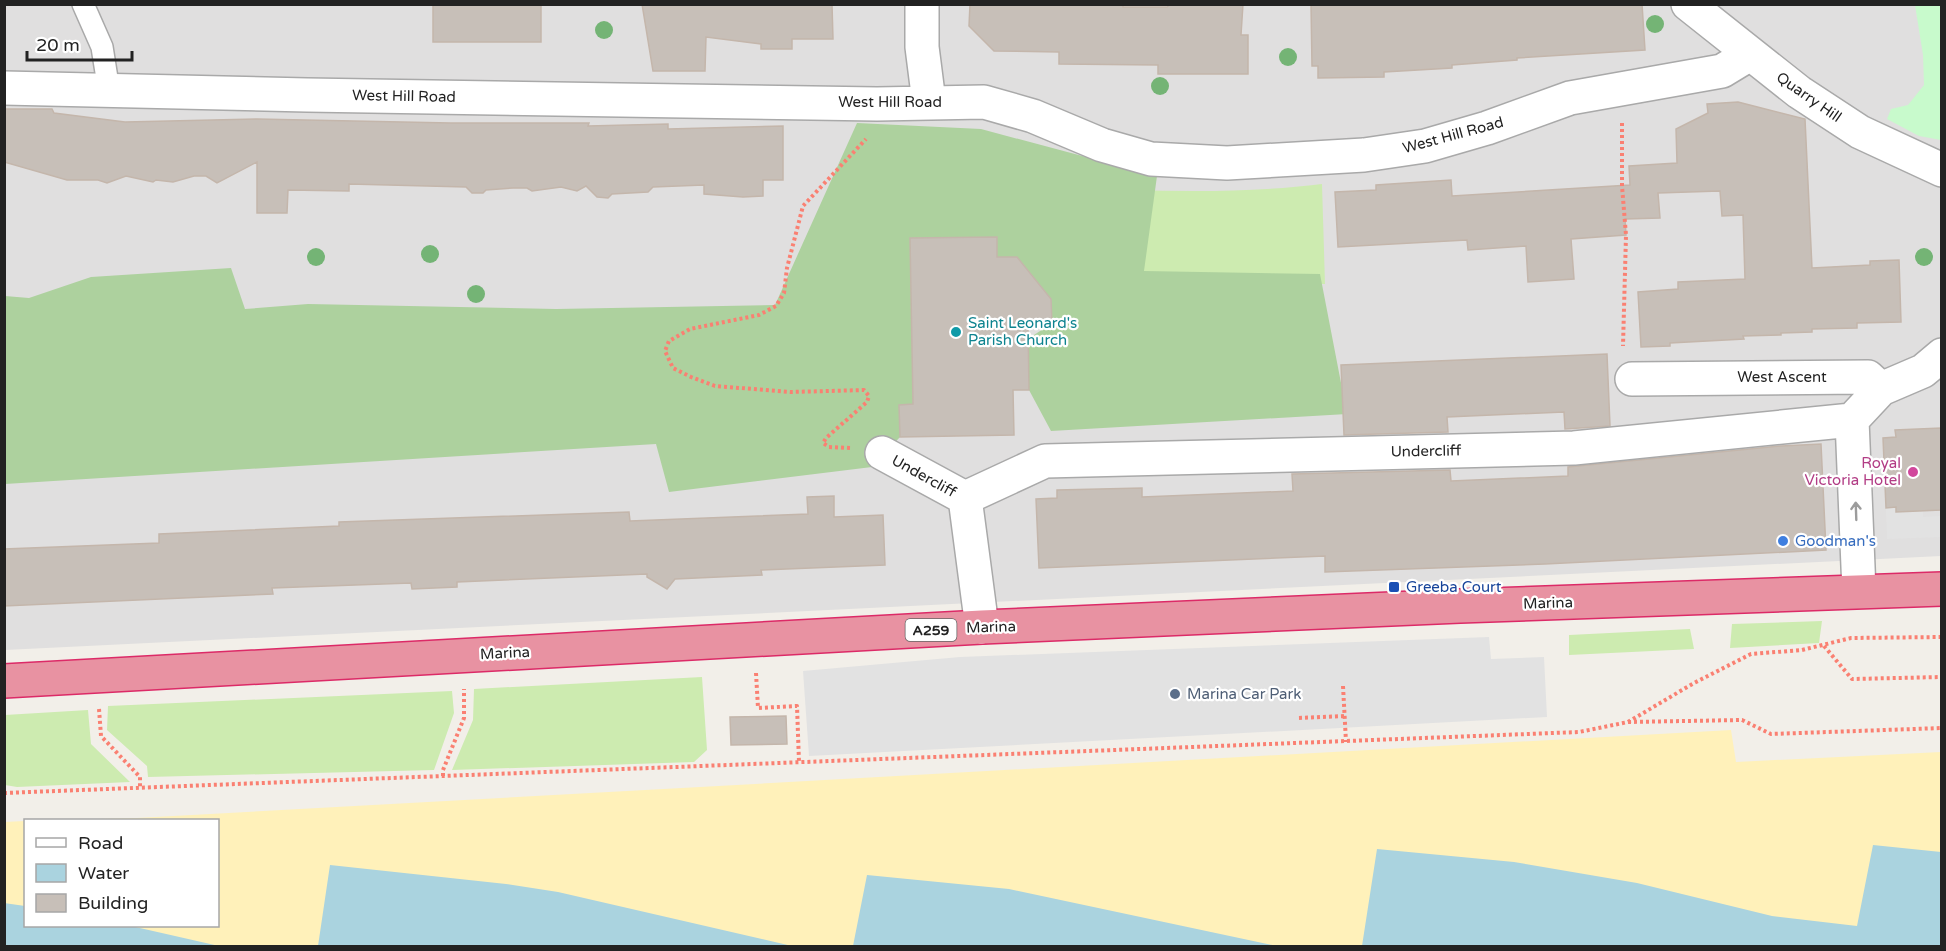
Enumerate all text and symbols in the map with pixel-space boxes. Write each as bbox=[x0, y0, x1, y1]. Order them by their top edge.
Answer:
scale bar bbox=[27, 24, 132, 62]
text: 20 m bbox=[36, 34, 80, 56]
street label: Quarry Hill bbox=[1773, 68, 1845, 126]
street label: West Hill Road bbox=[352, 86, 456, 106]
street label: West Hill Road bbox=[838, 93, 942, 111]
street label: West Hill Road bbox=[1401, 113, 1505, 157]
place label: Saint Leonard's Parish Church bbox=[968, 314, 1077, 349]
marker: Saint Leonard's Parish Church bbox=[949, 325, 963, 339]
street label: West Ascent bbox=[1737, 368, 1827, 386]
street label: Undercliff bbox=[1390, 441, 1462, 461]
street label: Undercliff bbox=[889, 451, 960, 501]
place label: Royal Victoria Hotel bbox=[1804, 454, 1901, 489]
marker: Royal Victoria Hotel bbox=[1906, 465, 1920, 479]
one-way arrow bbox=[1850, 502, 1861, 522]
place label: Goodman's bbox=[1795, 532, 1876, 550]
marker: Goodman's bbox=[1776, 534, 1790, 548]
place label: Greeba Court bbox=[1406, 578, 1502, 596]
marker: Greeba Court bbox=[1387, 580, 1401, 594]
street label: Marina bbox=[1523, 593, 1573, 613]
street label: Marina bbox=[966, 617, 1016, 637]
road number: A259 bbox=[906, 619, 956, 641]
street label: Marina bbox=[480, 643, 530, 663]
place label: Marina Car Park bbox=[1187, 685, 1301, 703]
marker: Marina Car Park bbox=[1168, 687, 1182, 701]
legend bbox=[24, 819, 219, 927]
text: Road bbox=[78, 832, 123, 854]
text: Water bbox=[78, 862, 129, 884]
text: Building bbox=[78, 892, 148, 914]

